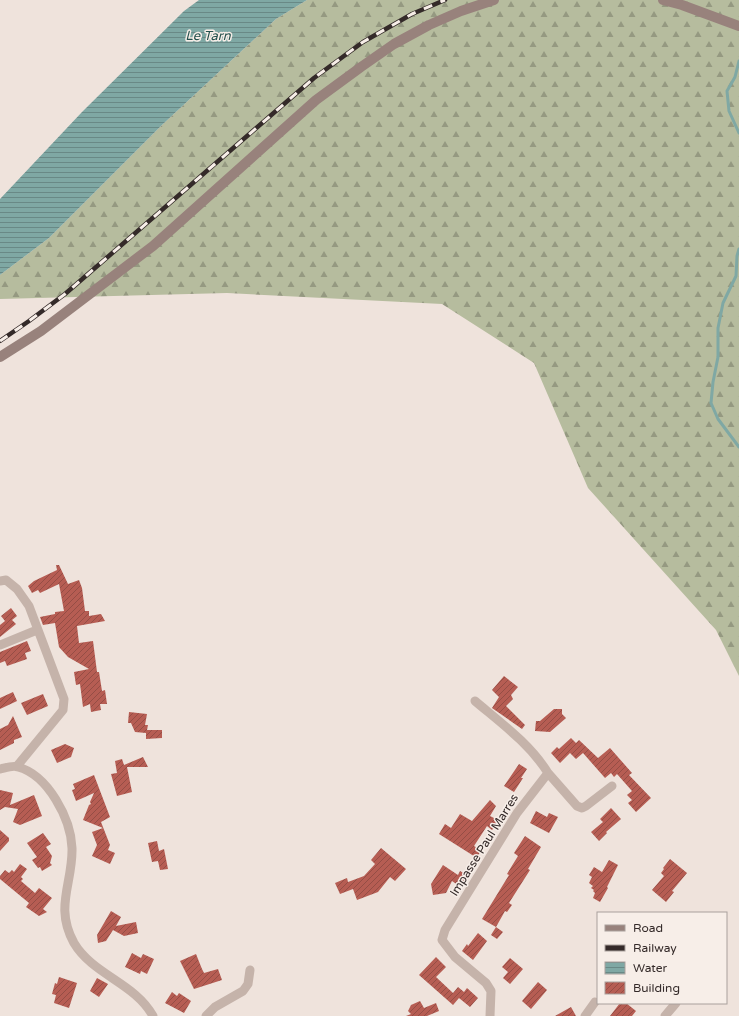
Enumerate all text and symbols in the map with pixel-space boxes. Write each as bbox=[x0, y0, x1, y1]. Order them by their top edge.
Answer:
water label: Le Tarn bbox=[185, 28, 232, 44]
street label: Impasse Paul Marres bbox=[447, 791, 521, 899]
legend bbox=[597, 912, 727, 1004]
text: Road bbox=[633, 921, 663, 935]
text: Railway bbox=[633, 941, 677, 955]
text: Water bbox=[633, 961, 668, 975]
text: Building bbox=[633, 981, 680, 995]

